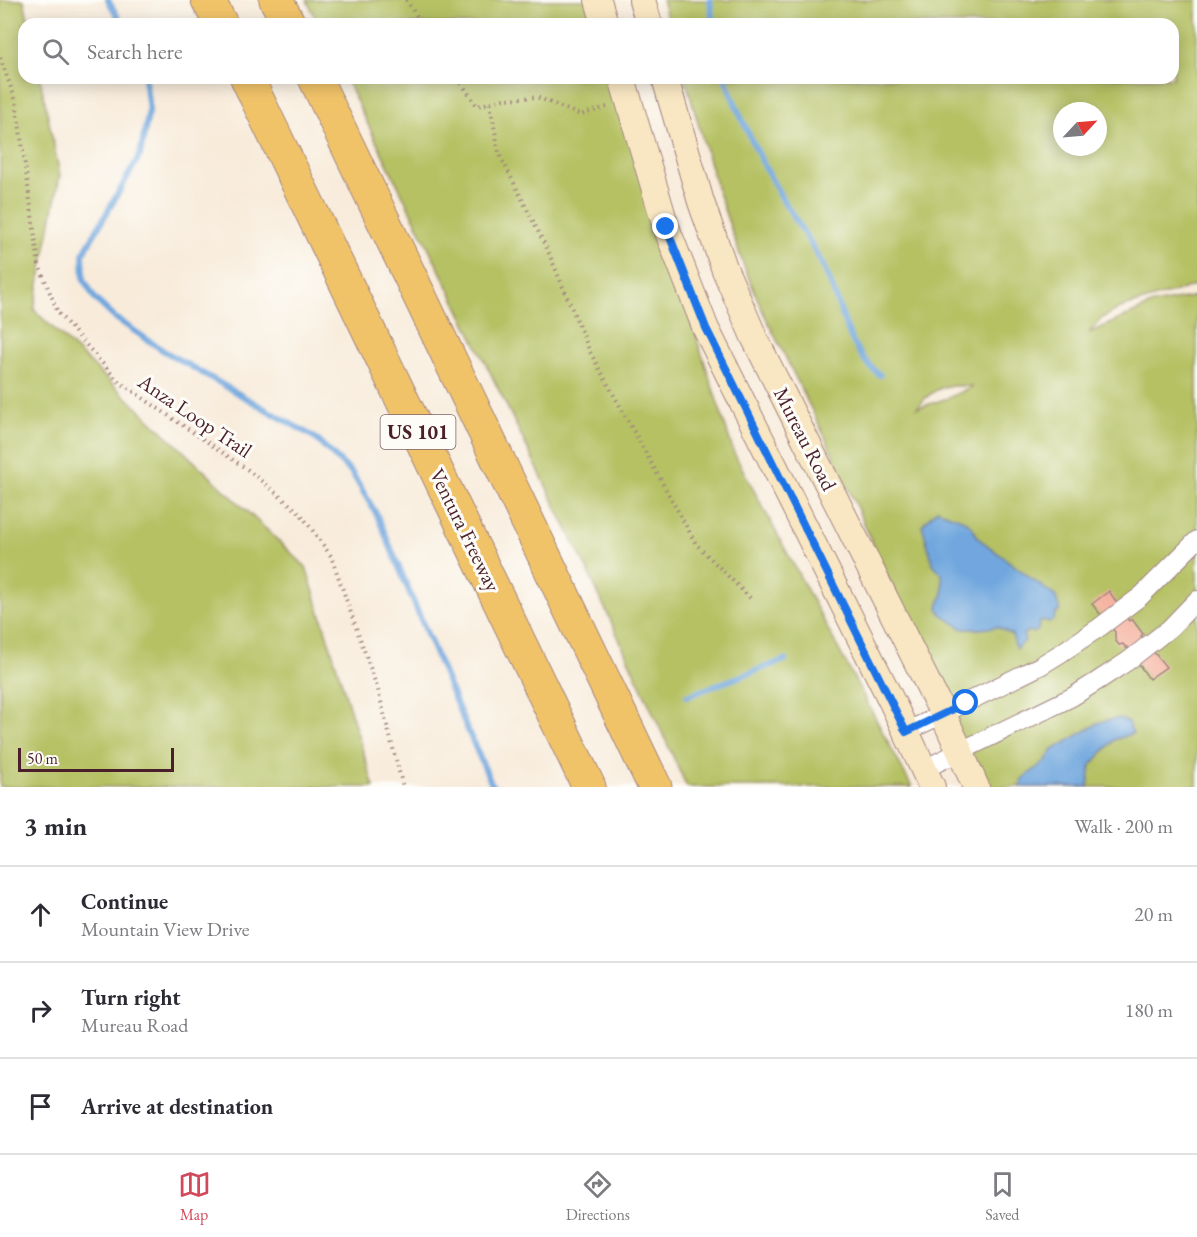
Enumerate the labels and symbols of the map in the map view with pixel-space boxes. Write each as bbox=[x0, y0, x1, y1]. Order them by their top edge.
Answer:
north arrow bbox=[1053, 102, 1107, 156]
route end bbox=[652, 213, 678, 239]
street label: Anza Loop Trail bbox=[132, 367, 257, 464]
street label: Mureau Road bbox=[768, 382, 843, 495]
road number: US 101 bbox=[380, 415, 456, 449]
street label: Ventura Freeway bbox=[424, 464, 507, 597]
route start bbox=[952, 689, 978, 715]
scale bar bbox=[18, 745, 174, 772]

